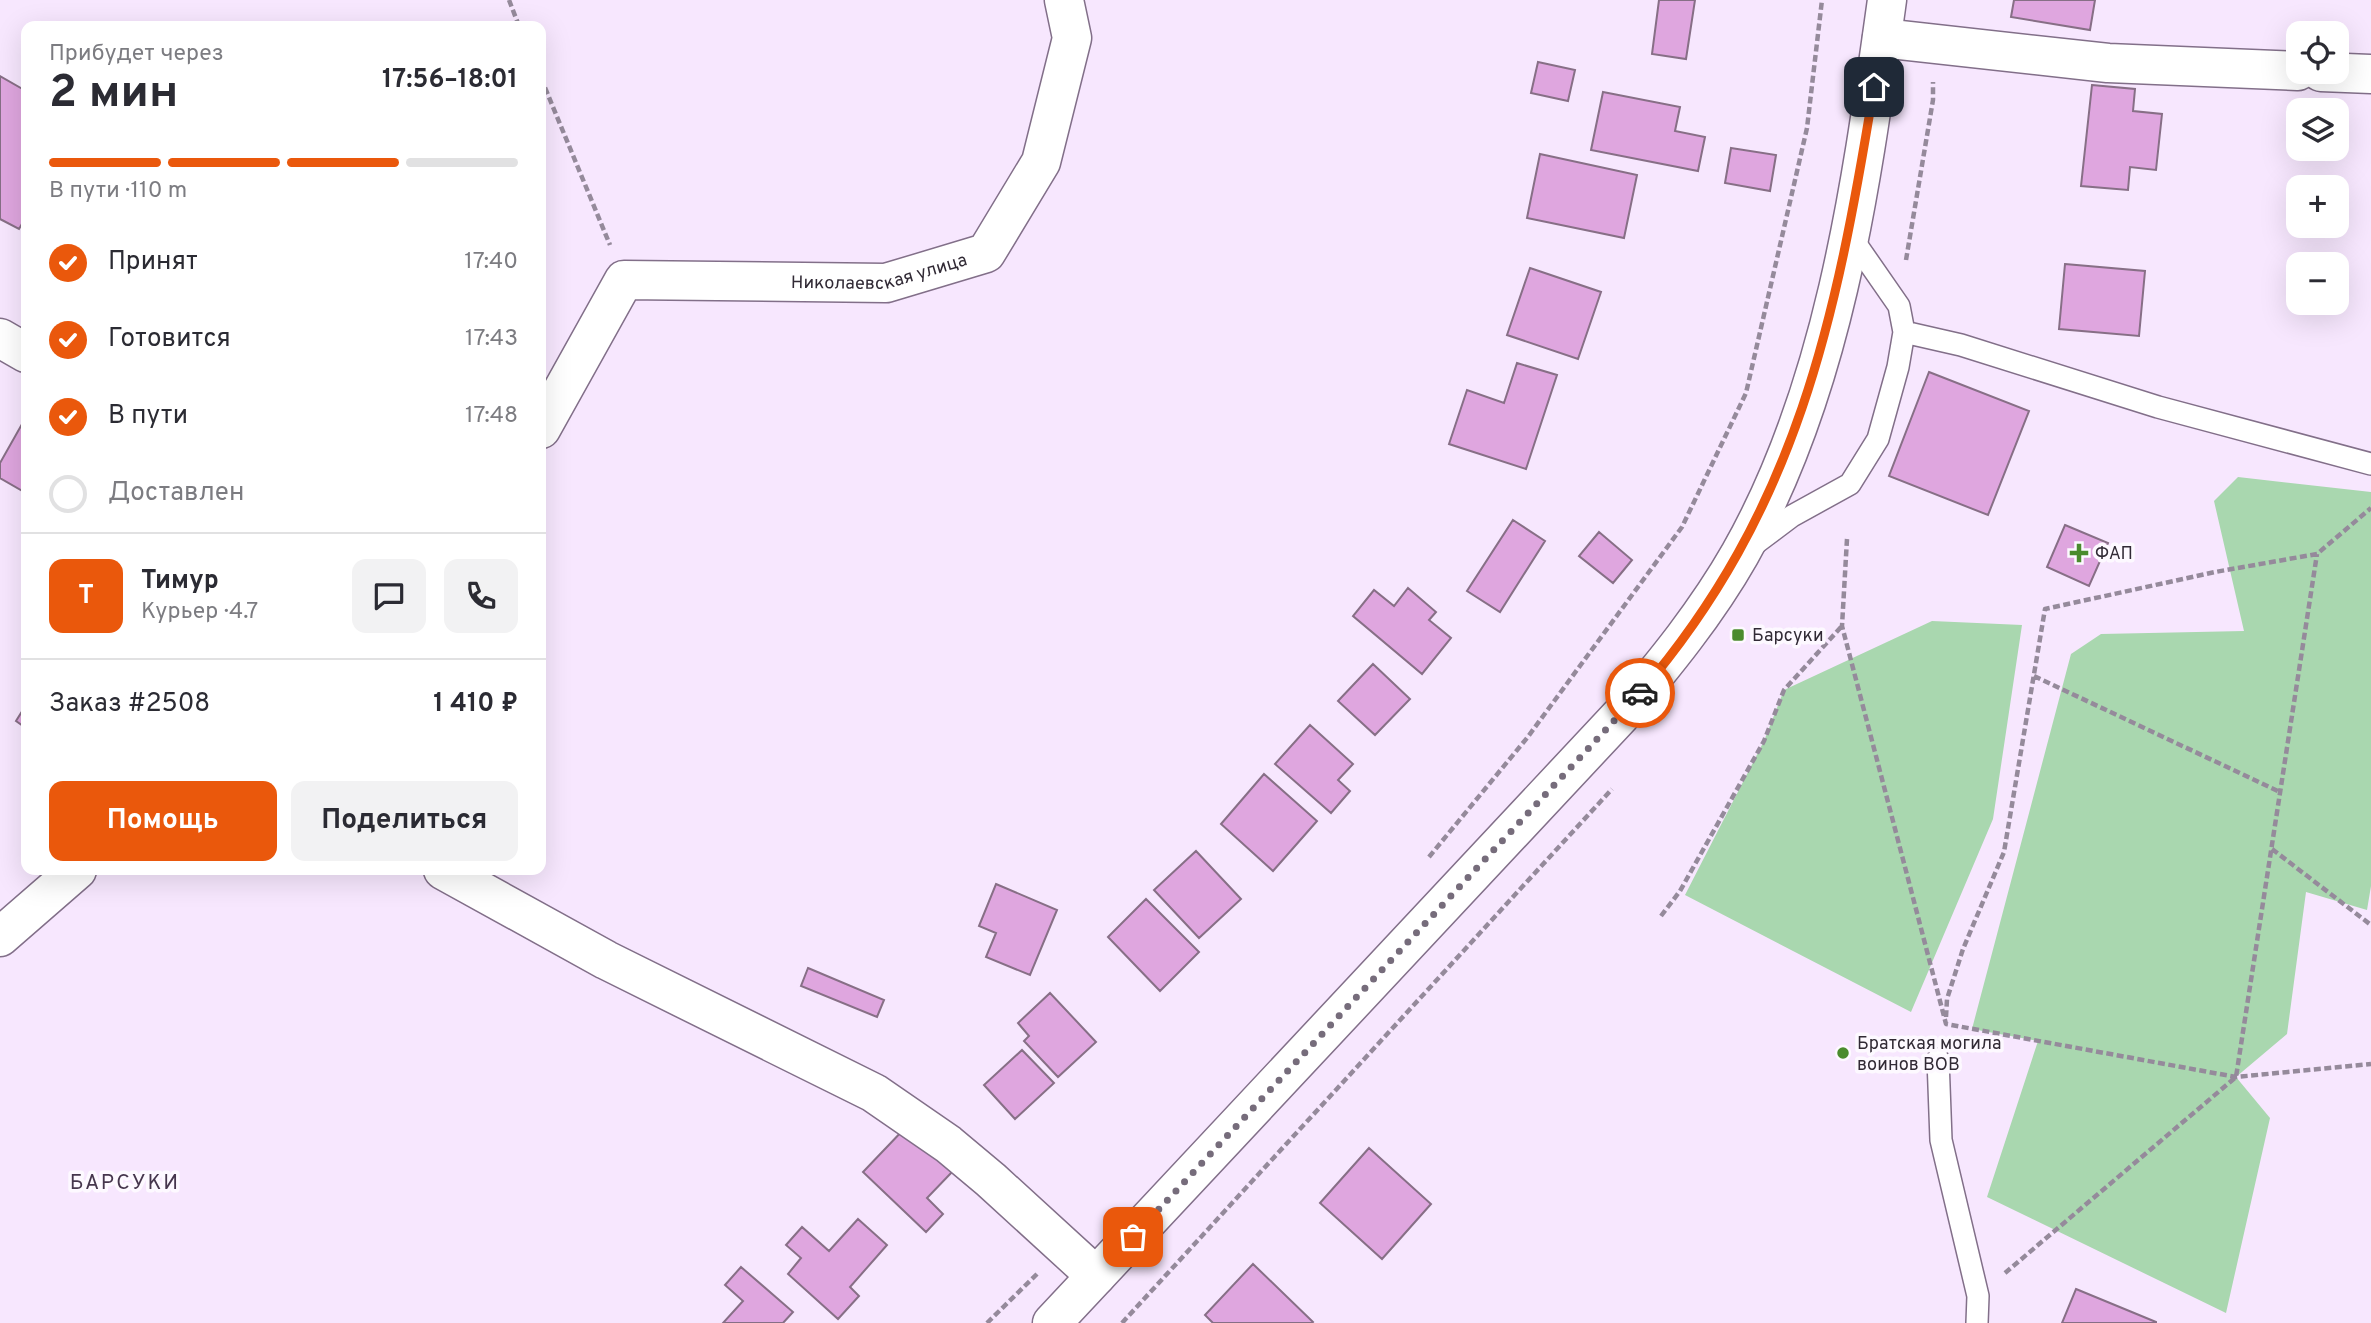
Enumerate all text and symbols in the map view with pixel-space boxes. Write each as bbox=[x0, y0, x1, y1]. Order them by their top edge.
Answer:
map controls bbox=[2286, 21, 2349, 315]
button: locate bbox=[2286, 21, 2349, 84]
text: Прибудет через bbox=[49, 40, 224, 69]
pin bbox=[1844, 57, 1904, 117]
text: 17:56–18:01 bbox=[382, 64, 518, 97]
text: 2 мин bbox=[49, 65, 178, 124]
icon: home bbox=[1855, 68, 1893, 106]
button: layers bbox=[2286, 98, 2349, 161]
button: + bbox=[2286, 175, 2349, 238]
text: В пути · 110 m bbox=[49, 177, 187, 206]
icon: check bbox=[49, 244, 87, 282]
text: Принят bbox=[108, 246, 198, 279]
text: 17:40 bbox=[464, 248, 518, 277]
street label: Николаевская улица bbox=[791, 249, 970, 296]
button: − bbox=[2286, 252, 2349, 315]
icon: check bbox=[49, 321, 87, 359]
text: Готовится bbox=[108, 323, 231, 356]
text: 17:43 bbox=[465, 325, 518, 354]
icon: check bbox=[49, 398, 87, 436]
text: В пути bbox=[108, 400, 188, 433]
text: 17:48 bbox=[465, 402, 518, 431]
text: Доставлен bbox=[108, 477, 244, 510]
marker: ФАП bbox=[2069, 543, 2089, 563]
place label: ФАП bbox=[2095, 543, 2133, 566]
button: chat bbox=[352, 559, 426, 633]
button: phone bbox=[444, 559, 518, 633]
text: Тимур bbox=[141, 565, 219, 598]
text: Т bbox=[78, 580, 94, 613]
text: Курьер · 4.7 bbox=[141, 598, 258, 627]
place label: Барсуки bbox=[1752, 625, 1824, 648]
marker: Барсуки bbox=[1730, 627, 1746, 643]
courier bbox=[1605, 658, 1675, 728]
icon: car bbox=[1621, 674, 1659, 712]
text: Заказ #2508 bbox=[49, 688, 210, 721]
text: 1 410 ₽ bbox=[433, 688, 518, 721]
button: Помощь bbox=[49, 781, 277, 861]
button: Поделиться bbox=[291, 781, 518, 861]
place label: Братская могила воинов ВОВ bbox=[1857, 1033, 2002, 1077]
marker: Братская могила воинов ВОВ bbox=[1835, 1045, 1851, 1061]
district label: БАРСУКИ bbox=[70, 1170, 180, 1197]
pin bbox=[1103, 1207, 1163, 1267]
icon: bag bbox=[1114, 1218, 1152, 1256]

